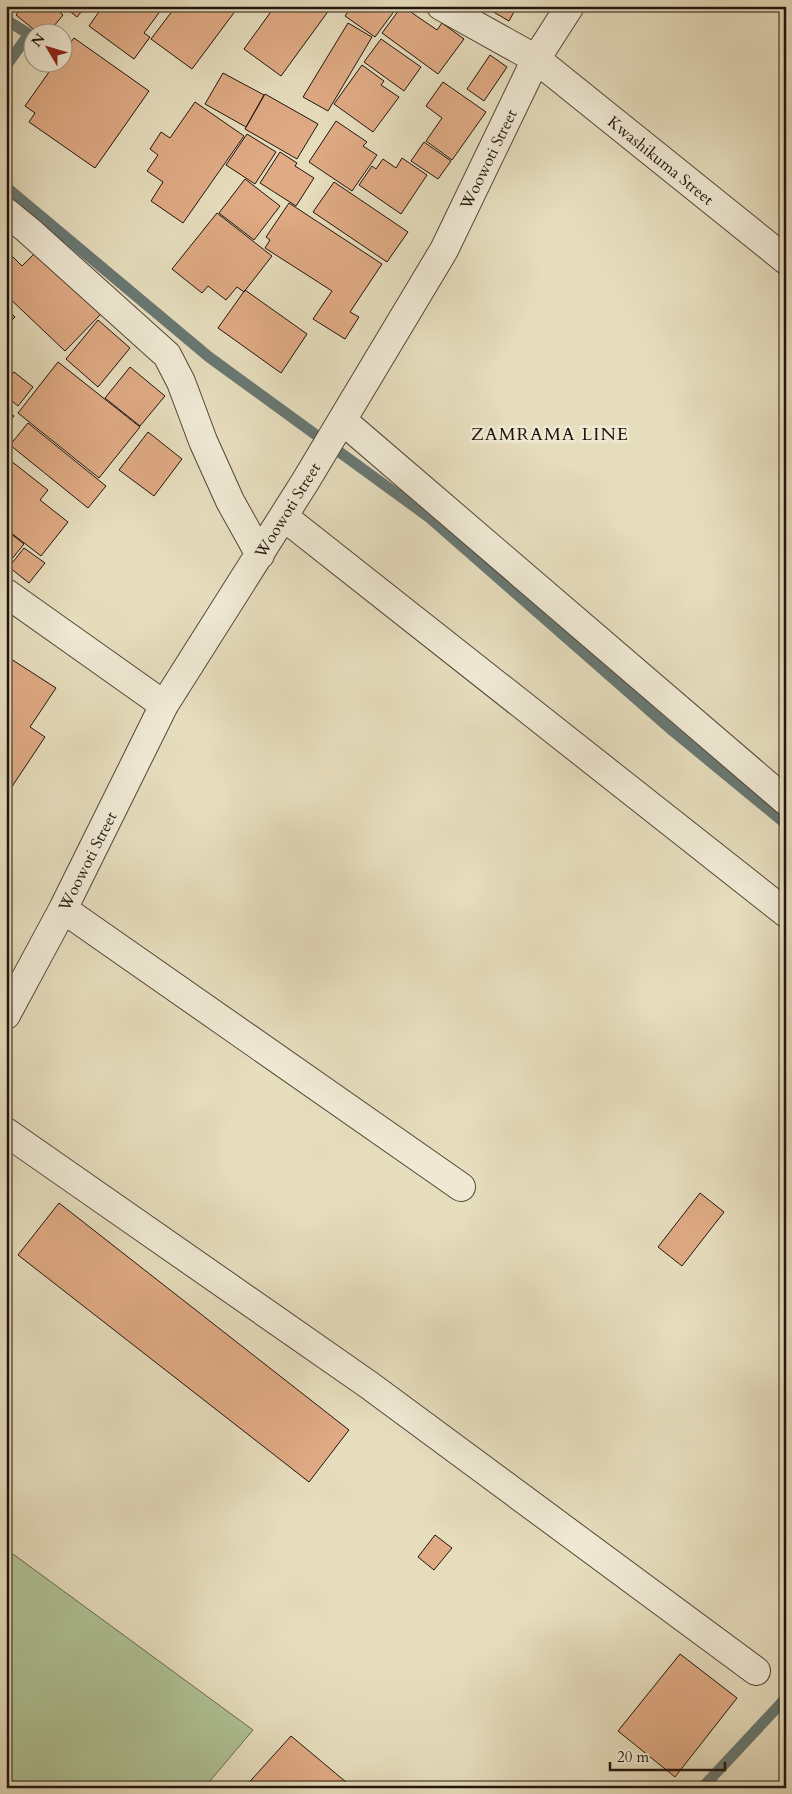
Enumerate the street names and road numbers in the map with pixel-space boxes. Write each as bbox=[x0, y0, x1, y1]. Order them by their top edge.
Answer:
street label: Woowoti Street bbox=[455, 106, 523, 214]
street label: Kwashikuma Street bbox=[603, 111, 718, 211]
street label: Woowoti Street bbox=[249, 459, 326, 563]
street label: Woowoti Street bbox=[53, 808, 122, 916]

